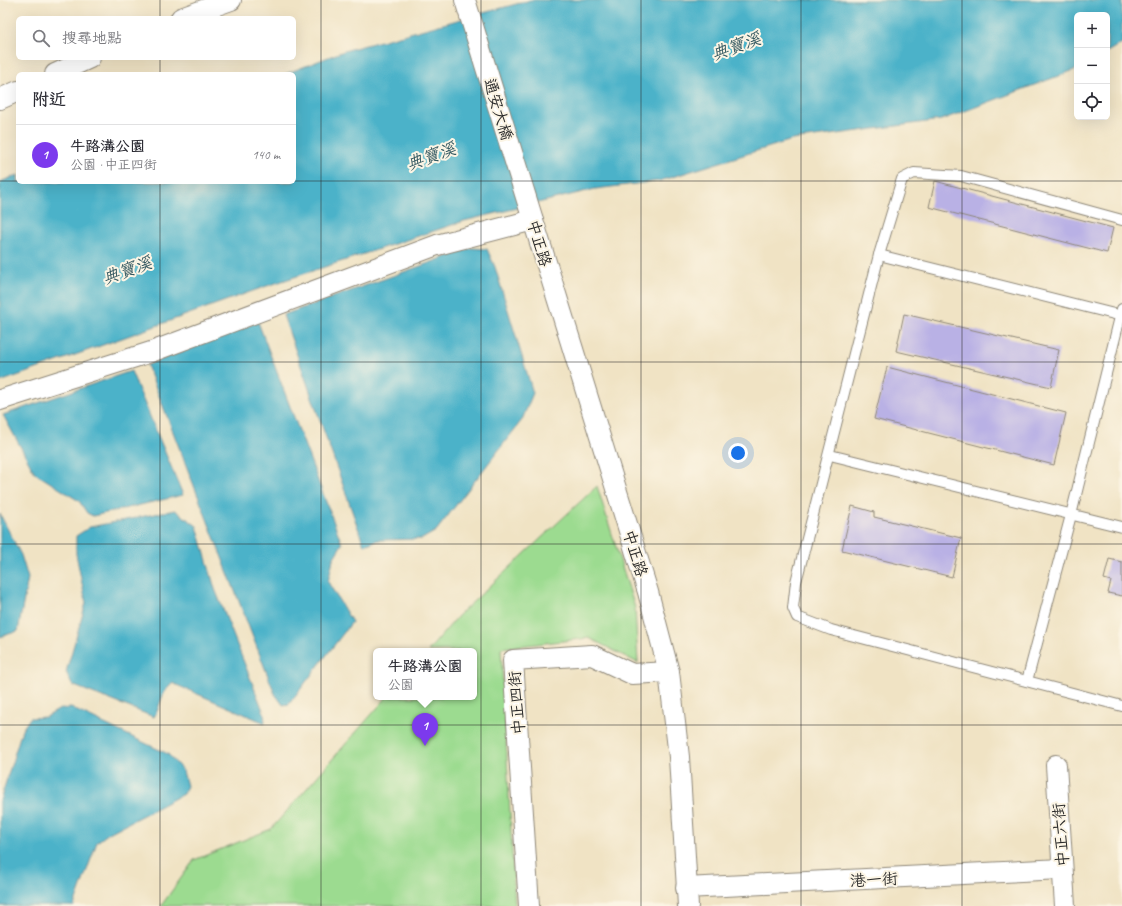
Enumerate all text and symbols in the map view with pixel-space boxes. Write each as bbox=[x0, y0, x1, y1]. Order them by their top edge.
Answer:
map controls bbox=[1074, 12, 1110, 120]
button: + bbox=[1074, 12, 1110, 48]
search box bbox=[16, 16, 296, 60]
icon: search bbox=[30, 27, 52, 49]
water label: 典寶溪 bbox=[709, 28, 765, 65]
text: 搜尋地點 bbox=[62, 29, 122, 48]
button: − bbox=[1074, 48, 1110, 84]
street label: 通安大橋 bbox=[479, 76, 517, 143]
button: locate bbox=[1074, 84, 1110, 120]
text: 附近 bbox=[32, 89, 66, 110]
text: 牛路溝公園 bbox=[70, 137, 145, 156]
water label: 典寶溪 bbox=[404, 138, 460, 175]
text: 1 bbox=[42, 147, 48, 163]
text: 140 m bbox=[252, 147, 280, 163]
text: 公園 · 中正四街 bbox=[70, 157, 157, 173]
street label: 中正路 bbox=[523, 217, 555, 269]
water label: 典寶溪 bbox=[100, 252, 156, 289]
your location bbox=[728, 443, 748, 463]
street label: 中正路 bbox=[618, 527, 652, 579]
popup bbox=[373, 648, 477, 700]
text: 牛路溝公園 bbox=[387, 657, 463, 676]
street label: 中正四街 bbox=[505, 670, 529, 736]
text: 公園 bbox=[387, 677, 414, 693]
pin: 1 bbox=[412, 713, 438, 746]
street label: 中正六街 bbox=[1049, 802, 1073, 868]
street label: 港一街 bbox=[850, 869, 899, 891]

